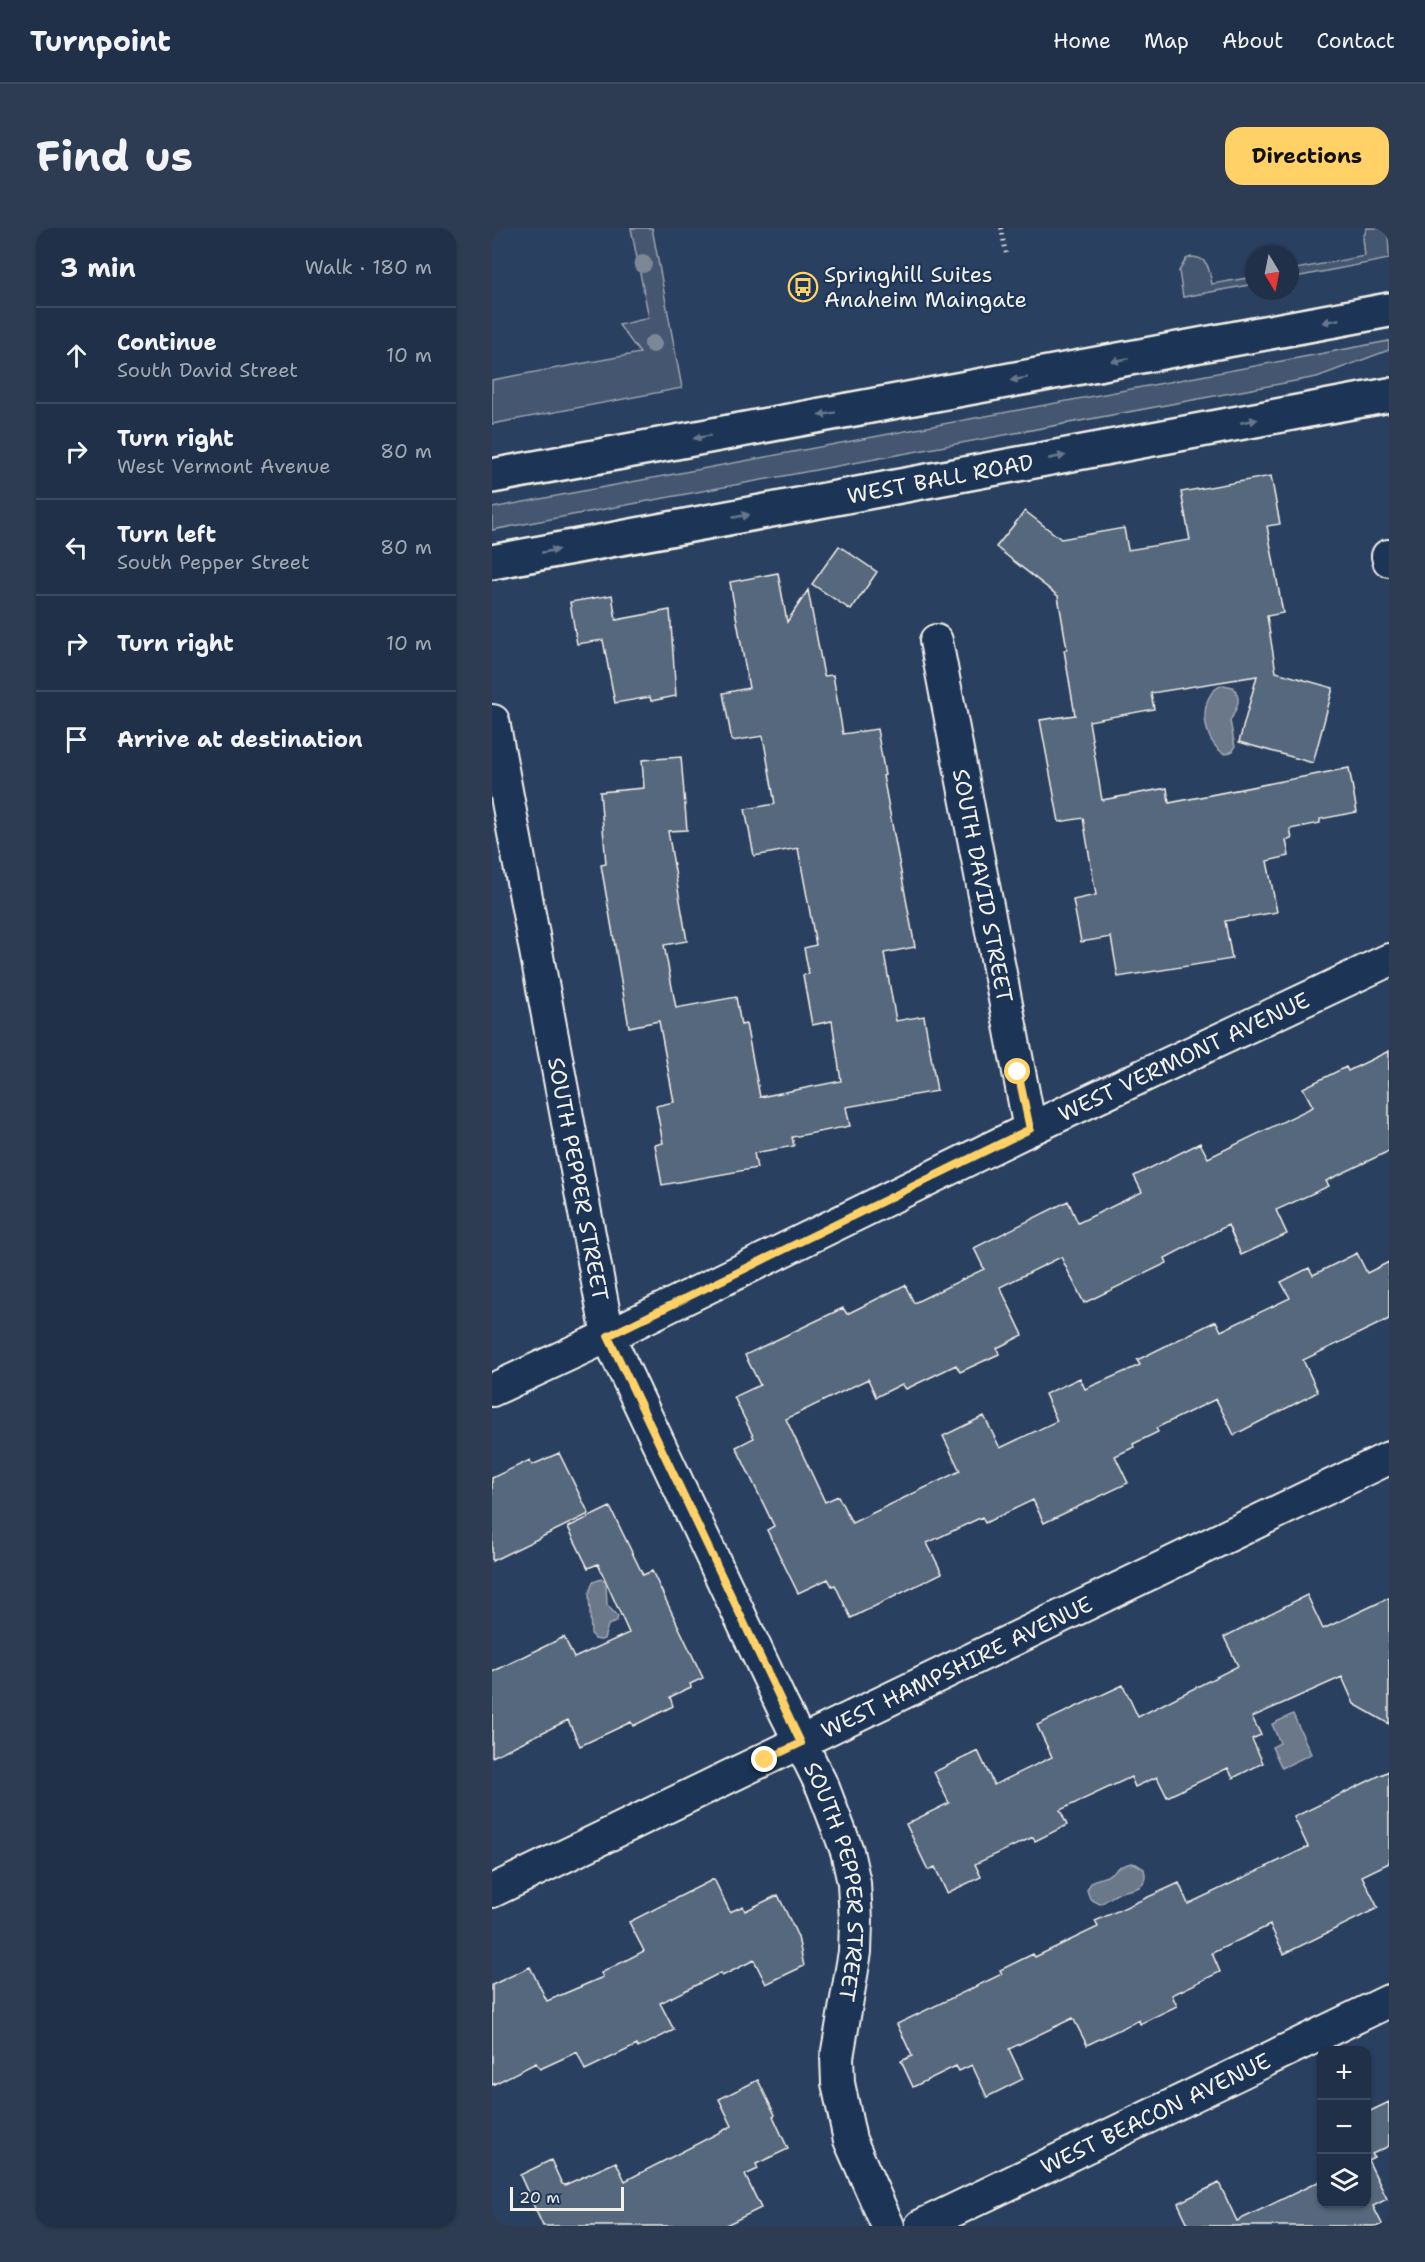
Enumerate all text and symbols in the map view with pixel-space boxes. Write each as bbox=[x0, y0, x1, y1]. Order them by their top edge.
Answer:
text: Turnpoint bbox=[30, 22, 171, 60]
text: Home bbox=[1053, 27, 1111, 55]
text: Map bbox=[1144, 27, 1189, 55]
text: About bbox=[1222, 27, 1283, 55]
text: Contact bbox=[1316, 27, 1395, 55]
button: Directions bbox=[1225, 127, 1389, 185]
text: Find us bbox=[36, 128, 193, 184]
north arrow bbox=[1245, 246, 1299, 300]
text: 3 min bbox=[60, 250, 136, 285]
text: Walk · 180 m bbox=[305, 254, 432, 280]
place label: Springhill Suites Anaheim Maingate bbox=[824, 260, 1027, 314]
bus stop icon: Springhill Suites Anaheim Maingate bbox=[787, 271, 819, 303]
one-way arrow bbox=[1322, 317, 1341, 326]
text: Continue bbox=[117, 328, 217, 357]
icon: ahead bbox=[60, 339, 93, 372]
text: 10 m bbox=[386, 342, 432, 368]
one-way arrow bbox=[1110, 356, 1129, 365]
text: South David Street bbox=[117, 357, 298, 383]
one-way arrow bbox=[1009, 375, 1028, 384]
one-way arrow bbox=[818, 410, 837, 419]
one-way arrow bbox=[1239, 416, 1258, 425]
text: Turn right bbox=[117, 424, 234, 453]
one-way arrow bbox=[693, 433, 712, 442]
icon: right bbox=[60, 435, 93, 468]
text: 80 m bbox=[380, 438, 432, 464]
street label: WEST BALL ROAD bbox=[845, 447, 1036, 511]
one-way arrow bbox=[1048, 452, 1067, 461]
text: West Vermont Avenue bbox=[117, 453, 331, 479]
one-way arrow bbox=[732, 511, 751, 520]
text: Turn left bbox=[117, 520, 216, 549]
icon: left bbox=[60, 531, 93, 564]
text: 80 m bbox=[380, 534, 432, 560]
one-way arrow bbox=[540, 546, 559, 555]
text: South Pepper Street bbox=[117, 549, 310, 575]
icon: right bbox=[60, 627, 93, 660]
text: Turn right bbox=[117, 629, 234, 658]
text: 10 m bbox=[386, 630, 432, 656]
icon: arrive bbox=[60, 723, 93, 756]
text: Arrive at destination bbox=[117, 725, 363, 754]
street label: SOUTH DAVID STREET bbox=[946, 766, 1019, 1005]
street label: WEST VERMONT AVENUE bbox=[1054, 985, 1314, 1129]
street label: SOUTH PEPPER STREET bbox=[541, 1055, 615, 1304]
route start bbox=[1004, 1058, 1030, 1084]
street label: WEST HAMPSHIRE AVENUE bbox=[816, 1589, 1097, 1745]
route end bbox=[751, 1746, 777, 1772]
street label: SOUTH PEPPER STREET bbox=[797, 1757, 870, 2004]
street label: WEST BEACON AVENUE bbox=[1036, 2046, 1275, 2181]
map controls bbox=[1317, 2046, 1371, 2208]
button: + bbox=[1317, 2046, 1371, 2100]
button: − bbox=[1317, 2100, 1371, 2154]
button: layers bbox=[1317, 2154, 1371, 2208]
scale bar bbox=[510, 2184, 624, 2212]
text: 20 m bbox=[519, 2187, 560, 2208]

